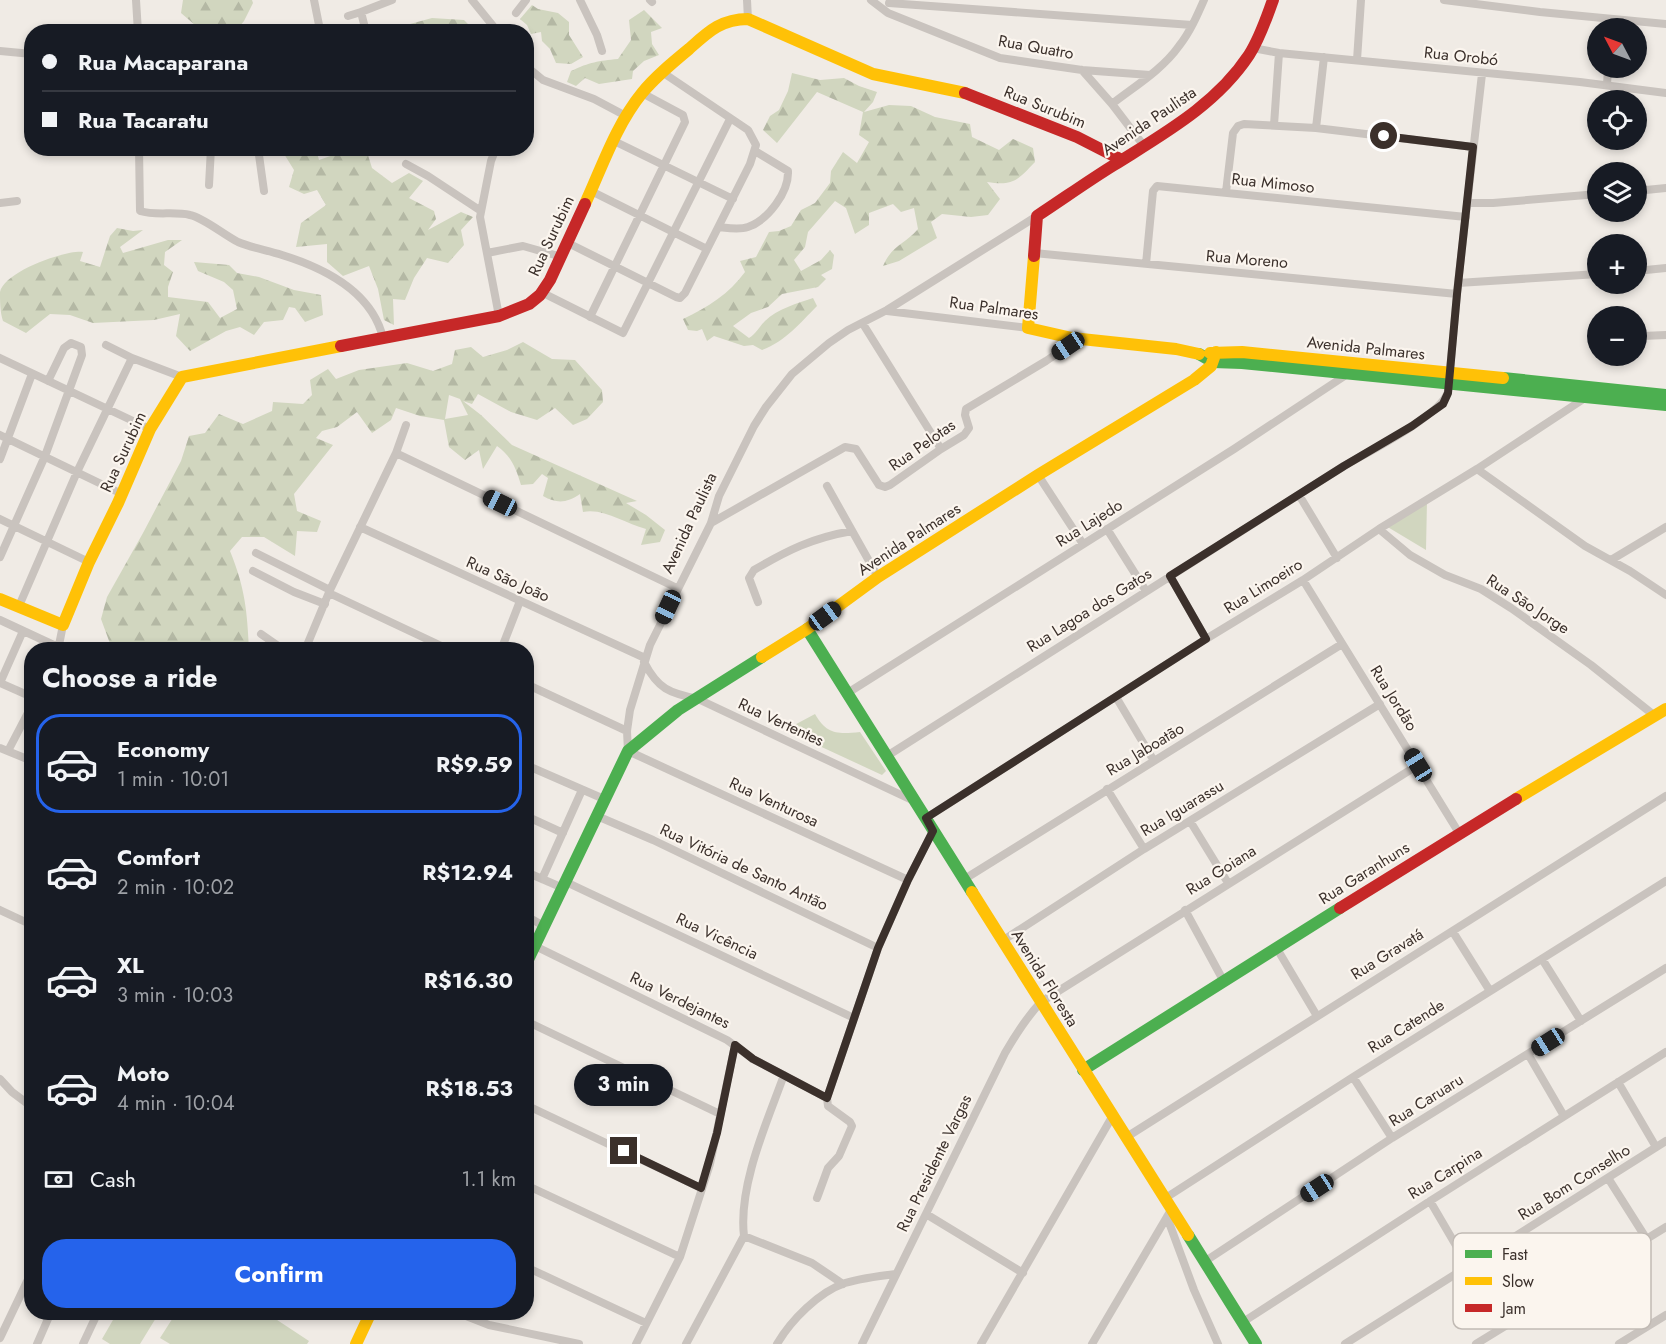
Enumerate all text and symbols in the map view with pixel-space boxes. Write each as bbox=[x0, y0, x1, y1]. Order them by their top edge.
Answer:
north arrow bbox=[1587, 18, 1647, 78]
map controls bbox=[1587, 18, 1647, 366]
street label: Rua Quatro bbox=[996, 29, 1076, 65]
street label: Rua Orobó bbox=[1423, 41, 1499, 71]
text: Rua Macaparana bbox=[78, 46, 248, 78]
street label: Rua Surubim bbox=[1001, 80, 1089, 134]
street label: Avenida Paulista bbox=[1097, 81, 1201, 161]
button: locate bbox=[1587, 90, 1647, 150]
text: Rua Tacaratu bbox=[78, 104, 209, 136]
route start bbox=[1370, 122, 1397, 149]
button: layers bbox=[1587, 162, 1647, 222]
street label: Rua Mimoso bbox=[1230, 167, 1316, 199]
street label: Rua Surubim bbox=[522, 192, 580, 280]
button: + bbox=[1587, 234, 1647, 294]
street label: Rua Moreno bbox=[1205, 244, 1289, 274]
street label: Rua Palmares bbox=[948, 290, 1040, 326]
button: − bbox=[1587, 306, 1647, 366]
car bbox=[1048, 328, 1088, 364]
street label: Avenida Palmares bbox=[1306, 330, 1426, 366]
street label: Rua Surubim bbox=[94, 408, 152, 496]
street label: Rua Pelotas bbox=[884, 414, 960, 476]
street label: Avenida Paulista bbox=[656, 469, 722, 577]
car bbox=[480, 487, 520, 519]
street label: Rua Lajedo bbox=[1051, 493, 1127, 553]
street label: Avenida Palmares bbox=[853, 497, 965, 581]
street label: Rua São João bbox=[463, 550, 554, 608]
street label: Rua Limoeiro bbox=[1219, 553, 1307, 619]
street label: Rua Lagoa dos Gatos bbox=[1022, 562, 1156, 658]
street label: Rua São Jorge bbox=[1482, 568, 1574, 640]
car bbox=[652, 587, 684, 627]
car bbox=[805, 598, 845, 634]
text: Choose a ride bbox=[42, 658, 217, 697]
street label: Rua Jordão bbox=[1365, 661, 1423, 735]
street label: Rua Vertentes bbox=[735, 692, 827, 752]
street label: Rua Jaboatão bbox=[1102, 717, 1189, 781]
text: Economy bbox=[117, 733, 209, 765]
icon: car bbox=[45, 737, 99, 791]
car bbox=[1401, 745, 1435, 785]
text: R$9.59 bbox=[436, 748, 513, 780]
text: 1 min · 10:01 bbox=[117, 765, 229, 794]
street label: Rua Venturosa bbox=[726, 771, 822, 833]
street label: Rua Iguarassu bbox=[1136, 774, 1228, 842]
street label: Rua Vitória de Santo Antão bbox=[656, 818, 832, 916]
street label: Rua Garanhuns bbox=[1314, 836, 1414, 910]
street label: Rua Goiana bbox=[1181, 839, 1261, 901]
text: Comfort bbox=[117, 841, 200, 873]
icon: car bbox=[45, 845, 99, 899]
text: R$12.94 bbox=[422, 856, 513, 888]
text: 2 min · 10:02 bbox=[117, 873, 234, 902]
street label: Rua Vicência bbox=[672, 907, 762, 965]
street label: Rua Gravatá bbox=[1346, 923, 1428, 985]
street label: Avenida Floresta bbox=[1006, 925, 1084, 1031]
text: XL bbox=[117, 949, 144, 981]
icon: car bbox=[45, 953, 99, 1007]
text: R$16.30 bbox=[424, 964, 513, 996]
street label: Rua Verdejantes bbox=[626, 966, 734, 1034]
text: 3 min · 10:03 bbox=[117, 981, 233, 1010]
street label: Rua Catende bbox=[1363, 993, 1449, 1059]
car bbox=[1528, 1025, 1568, 1059]
text: Moto bbox=[117, 1057, 170, 1089]
icon: car bbox=[45, 1061, 99, 1115]
callout: 3 min bbox=[574, 1064, 674, 1106]
street label: Rua Caruaru bbox=[1384, 1068, 1468, 1132]
text: 3 min bbox=[598, 1070, 649, 1099]
text: R$18.53 bbox=[425, 1072, 513, 1104]
text: 4 min · 10:04 bbox=[117, 1089, 235, 1118]
street label: Rua Presidente Vargas bbox=[891, 1090, 977, 1236]
route end bbox=[610, 1137, 637, 1164]
street label: Rua Bom Conselho bbox=[1513, 1138, 1635, 1226]
street label: Rua Carpina bbox=[1404, 1141, 1486, 1205]
icon: cash bbox=[42, 1163, 75, 1196]
text: Cash bbox=[90, 1163, 136, 1195]
text: 1.1 km bbox=[462, 1165, 516, 1194]
car bbox=[1297, 1171, 1337, 1205]
legend bbox=[1453, 1233, 1651, 1329]
button: Confirm bbox=[42, 1239, 516, 1308]
text: Fast bbox=[1502, 1243, 1528, 1266]
text: Slow bbox=[1502, 1270, 1534, 1293]
text: Jam bbox=[1500, 1297, 1526, 1320]

